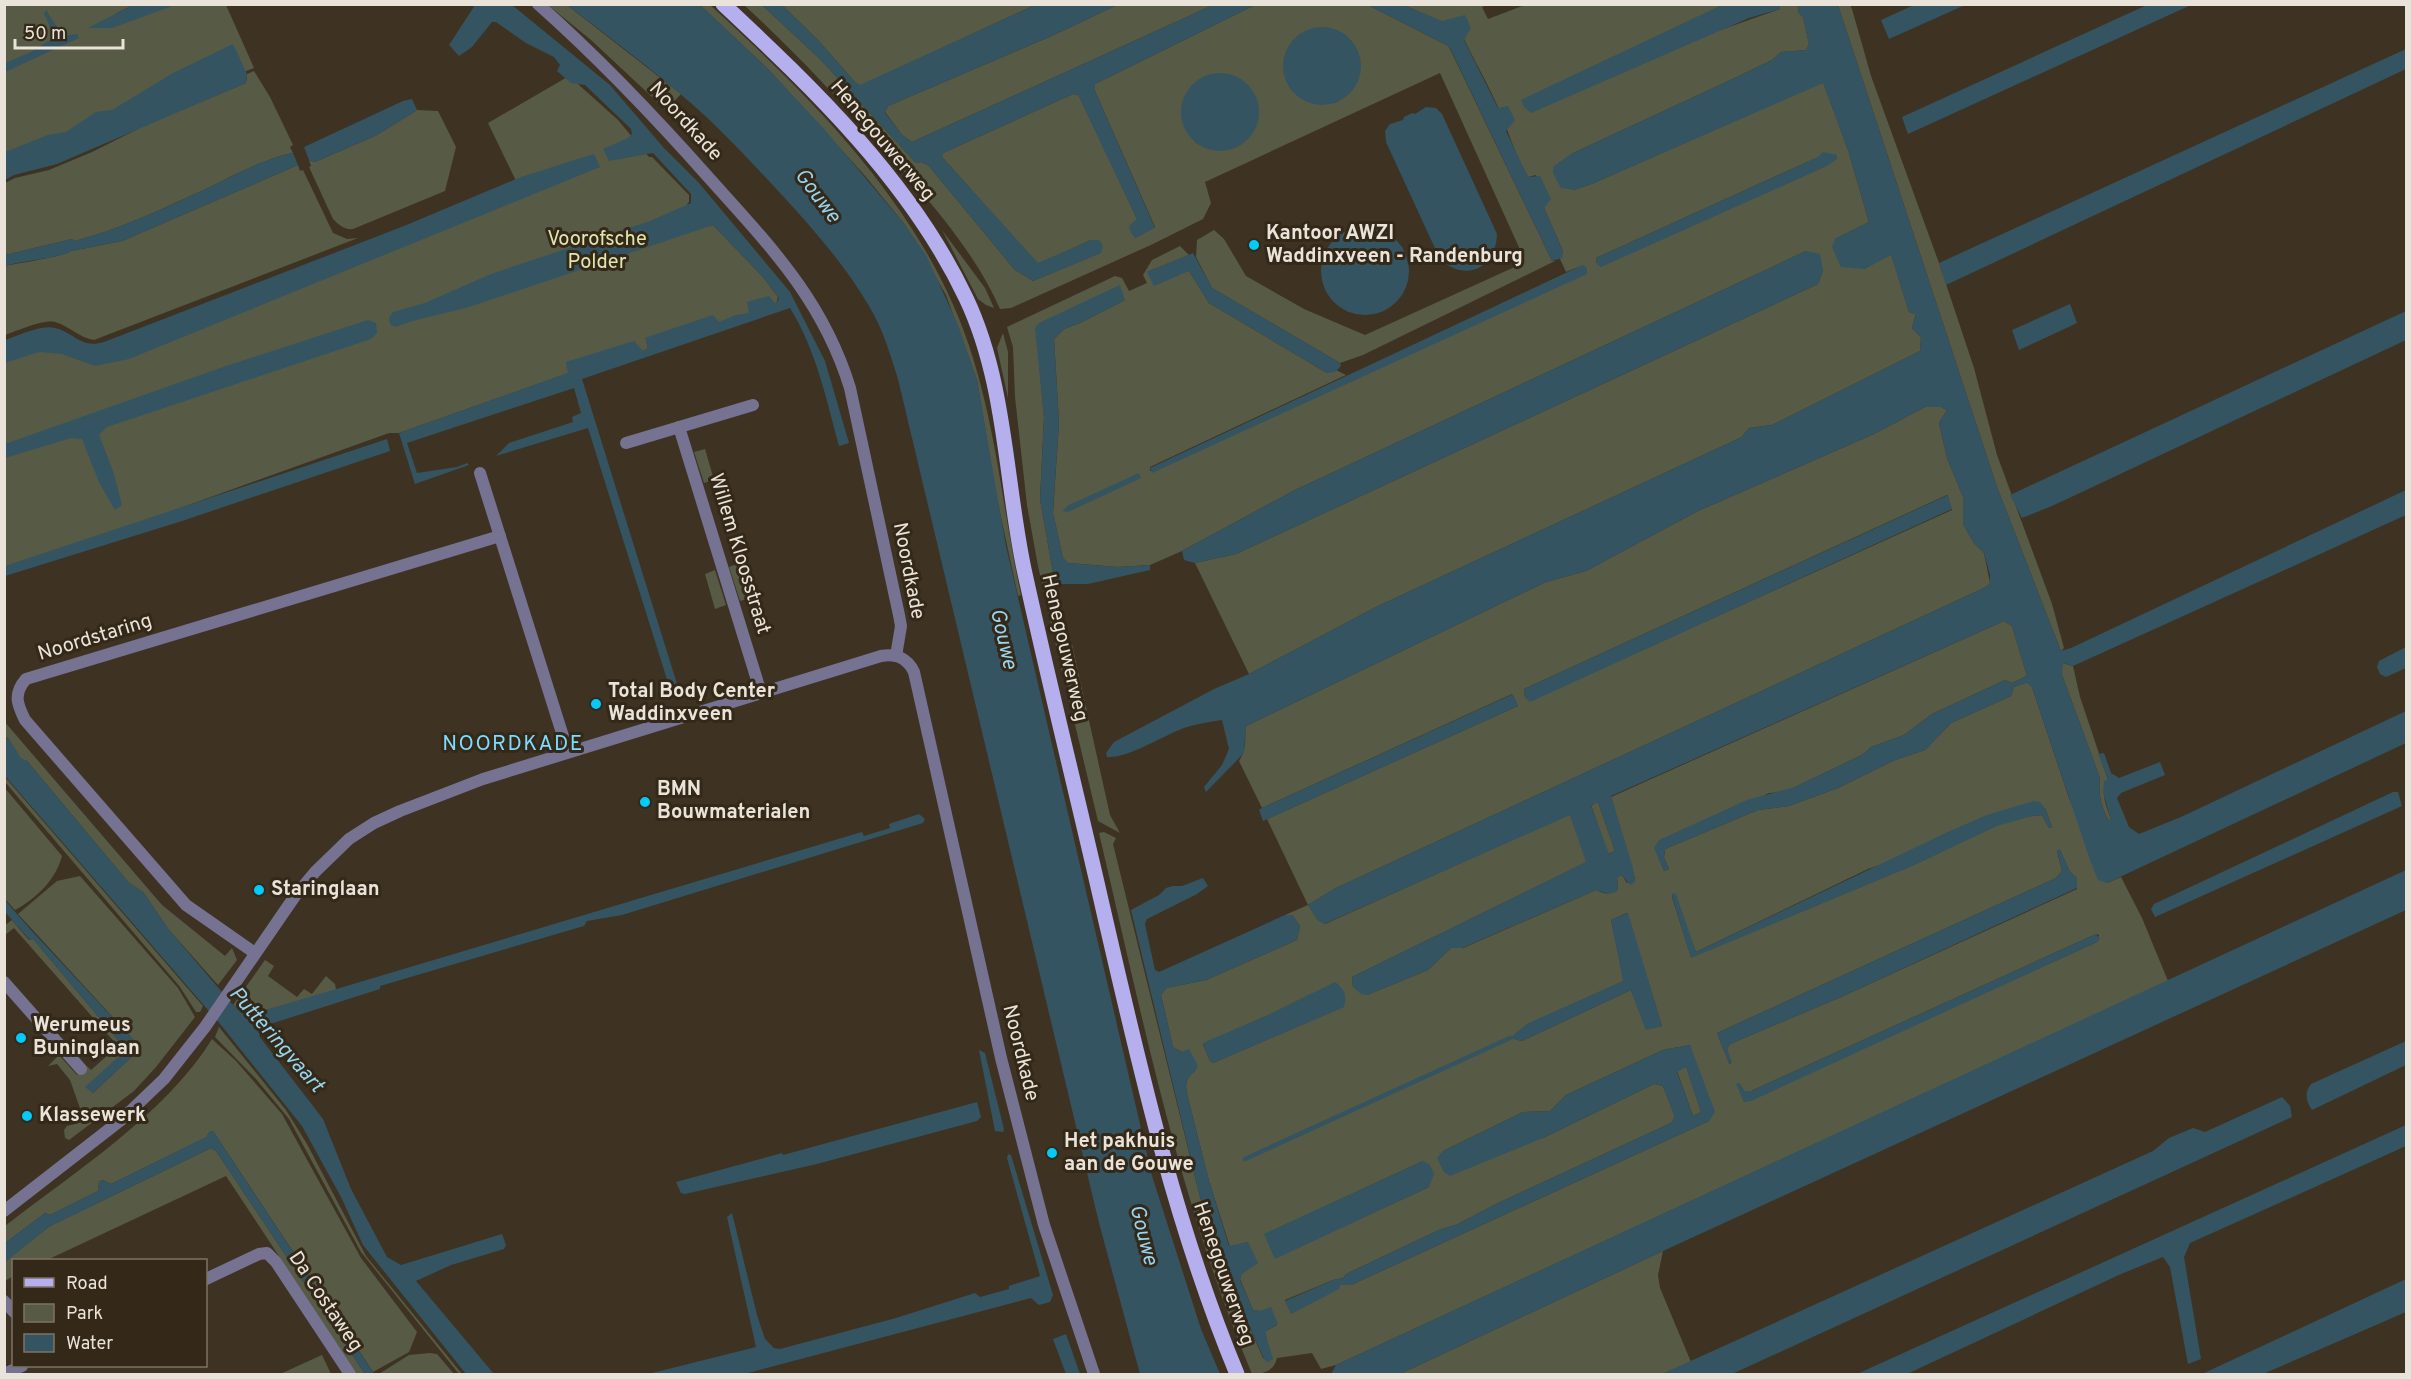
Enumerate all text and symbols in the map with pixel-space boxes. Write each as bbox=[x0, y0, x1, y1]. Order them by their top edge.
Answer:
scale bar bbox=[15, 12, 123, 50]
text: 50 m bbox=[24, 23, 66, 46]
street label: Henegouwerweg bbox=[824, 75, 940, 207]
street label: Noordkade bbox=[642, 77, 728, 167]
water label: Gouwe bbox=[788, 163, 847, 230]
place label: Kantoor AWZI Waddinxveen - Randenburg bbox=[1266, 221, 1523, 270]
park label: Voorofsche Polder bbox=[547, 227, 647, 276]
marker: Kantoor AWZI Waddinxveen - Randenburg bbox=[1247, 238, 1261, 252]
street label: Willem Kloosstraat bbox=[702, 470, 776, 638]
street label: Noordkade bbox=[886, 520, 930, 622]
street label: Henegouwerweg bbox=[1034, 572, 1094, 724]
water label: Gouwe bbox=[983, 606, 1023, 673]
street label: Noordstaring bbox=[35, 608, 155, 668]
place label: Total Body Center Waddinxveen bbox=[608, 679, 776, 728]
marker: Total Body Center Waddinxveen bbox=[589, 697, 603, 711]
district label: NOORDKADE bbox=[442, 731, 584, 758]
place label: BMN Bouwmaterialen bbox=[657, 777, 810, 826]
marker: BMN Bouwmaterialen bbox=[638, 795, 652, 809]
place label: Staringlaan bbox=[271, 877, 380, 903]
marker: Staringlaan bbox=[252, 883, 266, 897]
water label: Putteringvaart bbox=[222, 981, 331, 1100]
street label: Noordkade bbox=[996, 1002, 1044, 1104]
place label: Werumeus Buninglaan bbox=[33, 1013, 140, 1062]
marker: Werumeus Buninglaan bbox=[14, 1031, 28, 1045]
place label: Klassewerk bbox=[39, 1103, 146, 1129]
marker: Klassewerk bbox=[20, 1109, 34, 1123]
place label: Het pakhuis aan de Gouwe bbox=[1064, 1129, 1194, 1178]
marker: Het pakhuis aan de Gouwe bbox=[1045, 1146, 1059, 1160]
street label: Henegouwerweg bbox=[1186, 1199, 1260, 1349]
water label: Gouwe bbox=[1122, 1202, 1164, 1269]
street label: Da Costaweg bbox=[282, 1247, 368, 1357]
legend bbox=[12, 1259, 207, 1367]
text: Road bbox=[66, 1273, 108, 1296]
text: Park bbox=[66, 1303, 103, 1326]
text: Water bbox=[66, 1333, 113, 1356]

